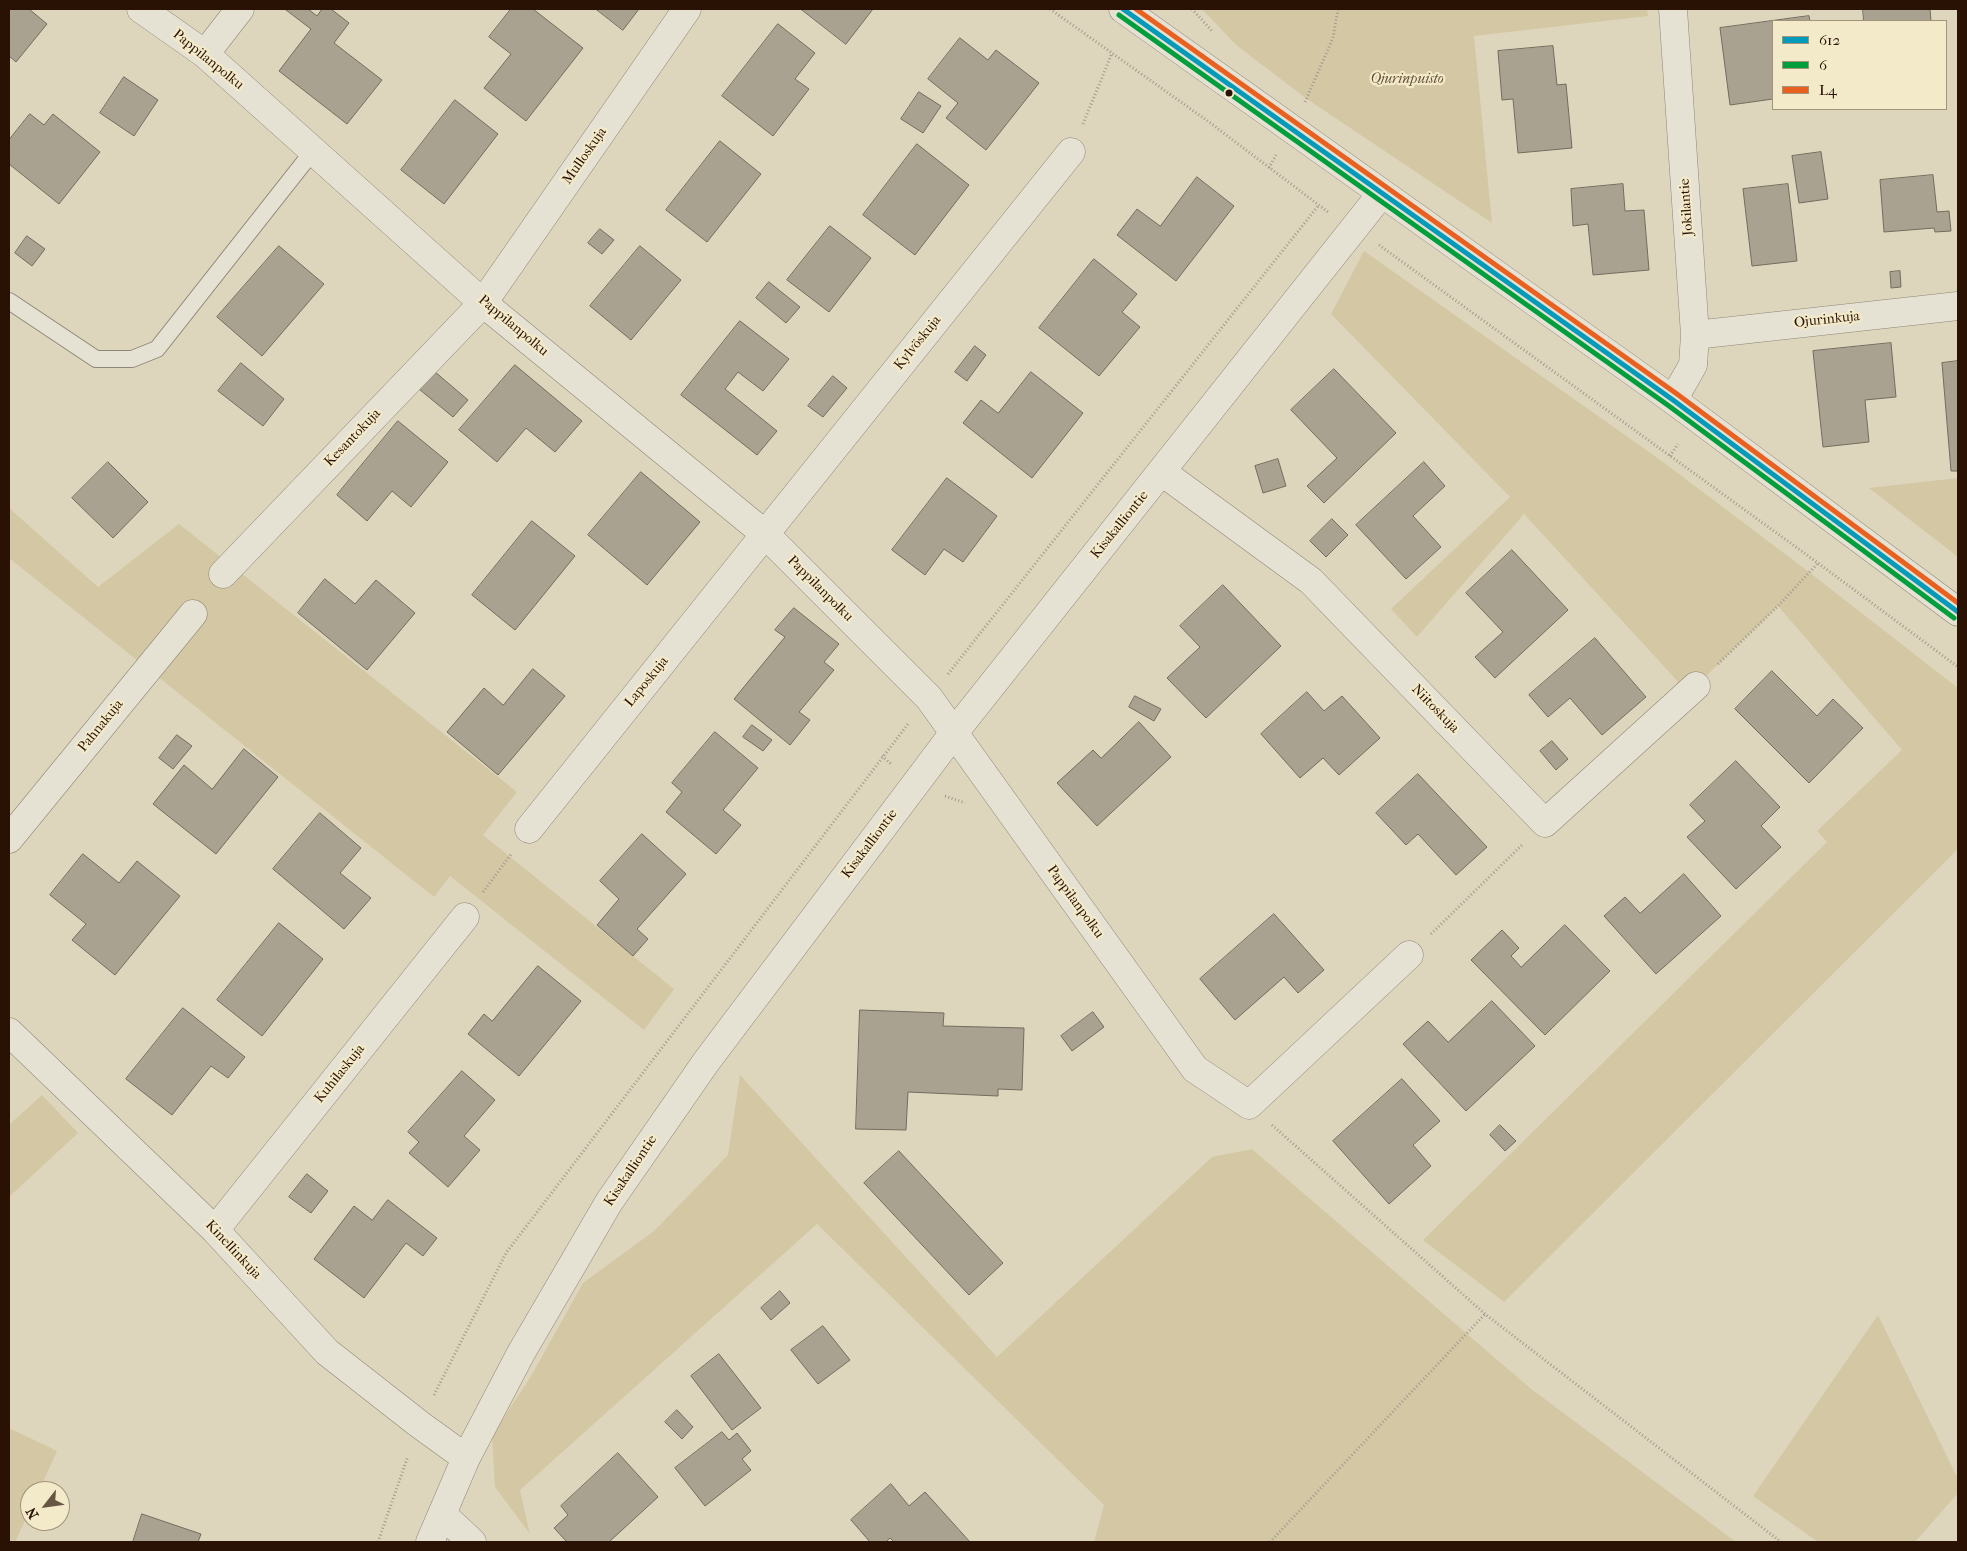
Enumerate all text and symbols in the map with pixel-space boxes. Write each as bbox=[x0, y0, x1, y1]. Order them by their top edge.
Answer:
legend bbox=[1772, 20, 1947, 110]
street label: Pappilanpolku bbox=[169, 26, 247, 94]
text: 612 bbox=[1819, 31, 1840, 49]
text: 6 bbox=[1819, 56, 1827, 74]
park label: Ojurinpuisto bbox=[1370, 72, 1444, 88]
text: L4 bbox=[1819, 81, 1837, 99]
unlabelled marker bbox=[1224, 88, 1234, 98]
street label: Mulloskuja bbox=[559, 124, 611, 188]
street label: Jokilantie bbox=[1677, 178, 1697, 236]
street label: Pappilanpolku bbox=[475, 292, 551, 360]
street label: Ojurinkuja bbox=[1793, 308, 1861, 332]
street label: Kylvöskuja bbox=[891, 312, 945, 374]
street label: Kesantokuja bbox=[321, 406, 385, 470]
street label: Kisakalliontie bbox=[1088, 488, 1152, 562]
street label: Pappilanpolku bbox=[784, 553, 856, 625]
street label: Laposkuja bbox=[622, 653, 672, 711]
street label: Niitoskuja bbox=[1408, 681, 1462, 737]
street label: Pahnakuja bbox=[75, 696, 127, 756]
street label: Kisakalliontie bbox=[839, 806, 901, 882]
street label: Pappilanpolku bbox=[1043, 862, 1107, 942]
street label: Kuhilaskuja bbox=[311, 1041, 369, 1107]
street label: Kisakalliontie bbox=[601, 1132, 661, 1210]
street label: Kinellinkuja bbox=[201, 1217, 265, 1283]
north arrow bbox=[20, 1481, 70, 1531]
text: N bbox=[22, 1504, 42, 1522]

